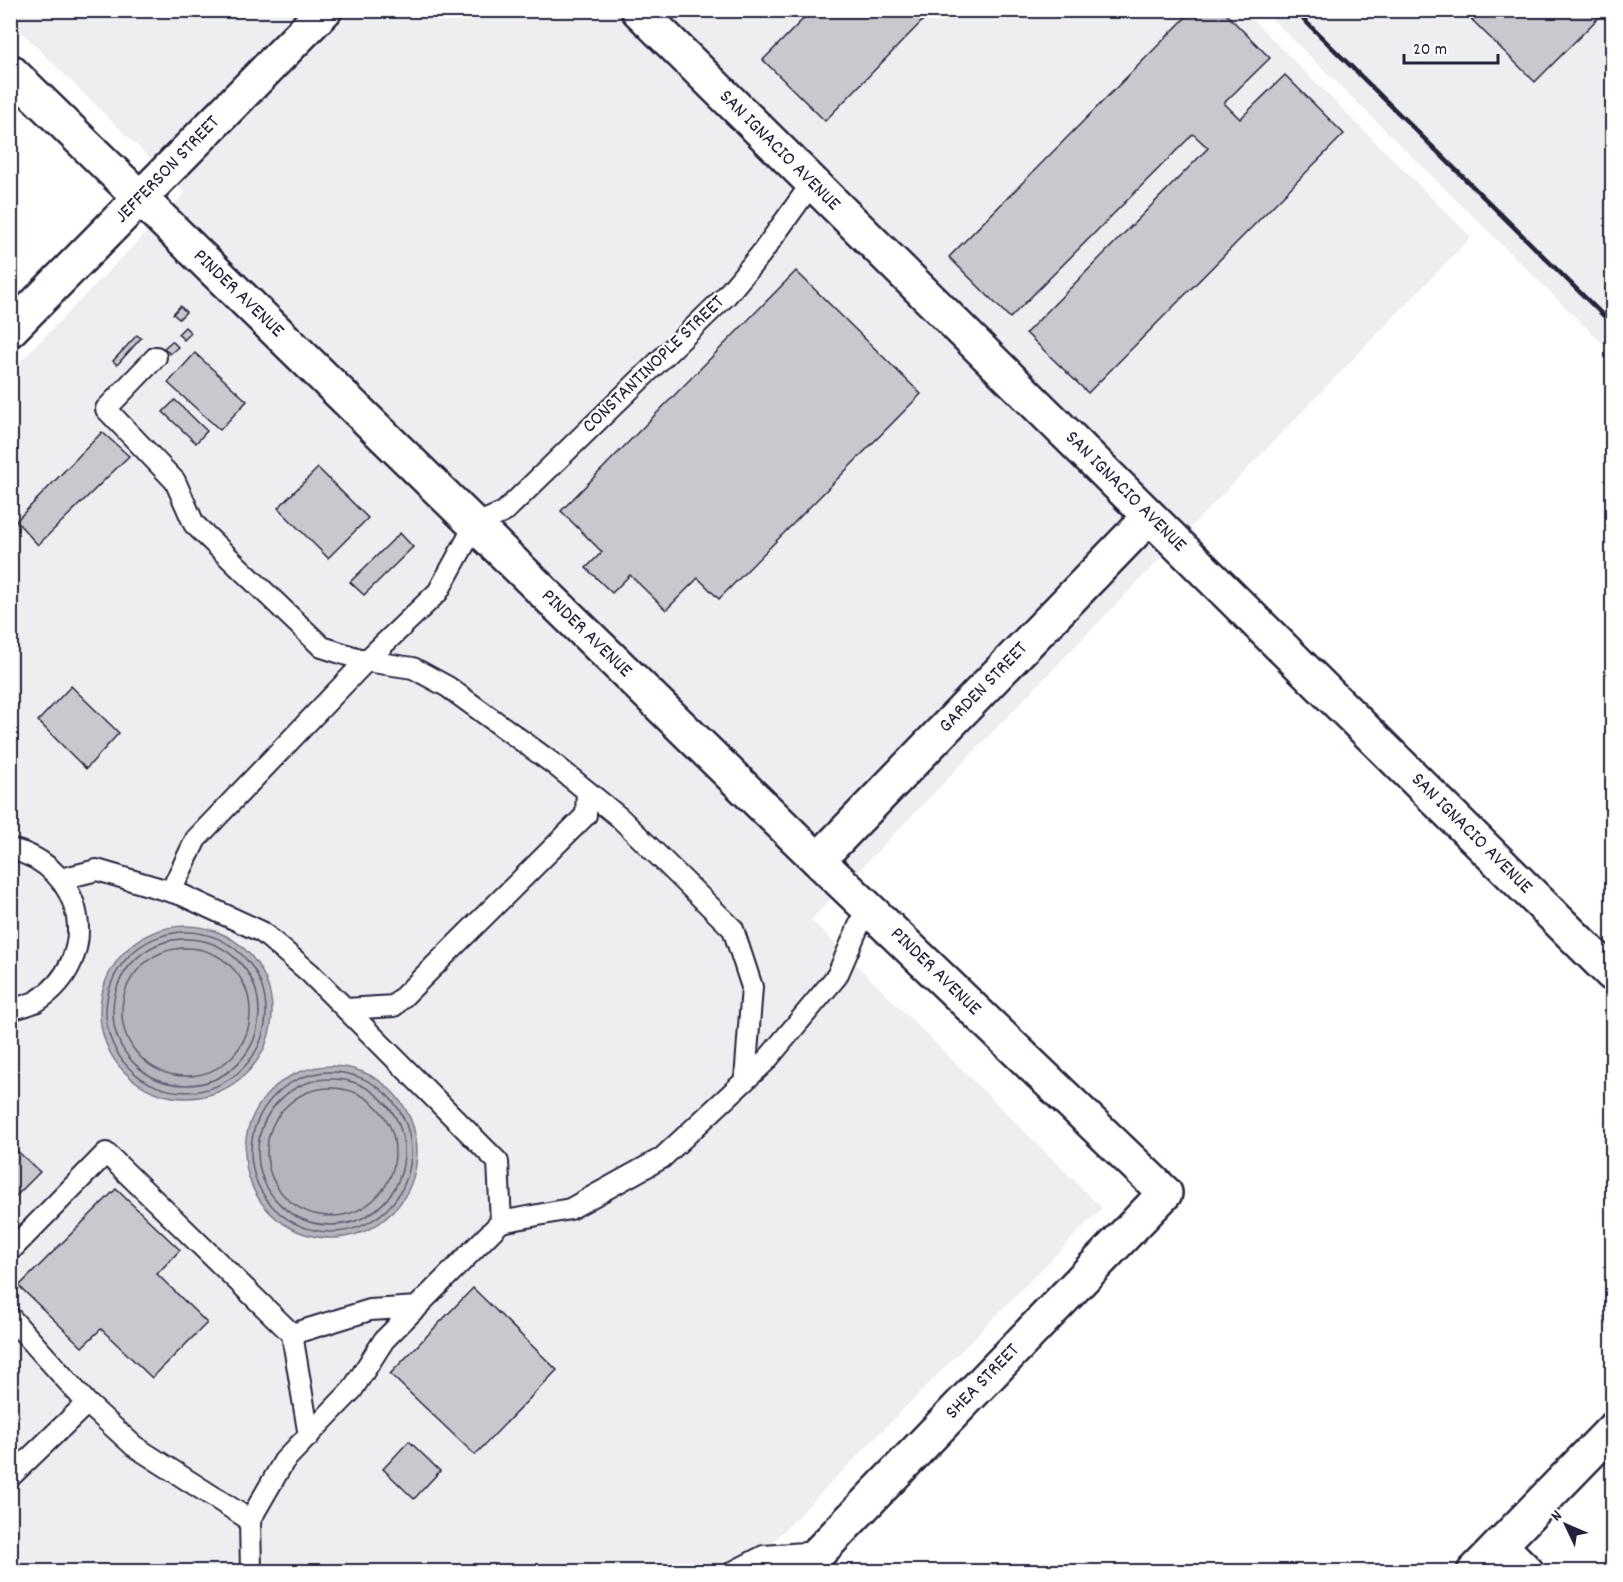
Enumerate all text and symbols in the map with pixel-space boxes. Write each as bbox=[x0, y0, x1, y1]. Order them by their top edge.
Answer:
scale bar bbox=[1404, 27, 1498, 65]
text: 20 m bbox=[1413, 38, 1447, 63]
street label: SAN IGNACIO AVENUE bbox=[712, 84, 846, 218]
street label: JEFFERSON STREET bbox=[109, 110, 227, 230]
street label: PINDER AVENUE bbox=[186, 243, 290, 345]
street label: CONSTANTINOPLE STREET bbox=[577, 290, 731, 440]
street label: SAN IGNACIO AVENUE bbox=[1058, 425, 1192, 559]
street label: PINDER AVENUE bbox=[534, 583, 638, 685]
street label: GARDEN STREET bbox=[933, 636, 1035, 740]
street label: SAN IGNACIO AVENUE bbox=[1404, 767, 1538, 901]
street label: PINDER AVENUE bbox=[883, 921, 987, 1023]
street label: SHEA STREET bbox=[939, 1338, 1027, 1426]
north arrow bbox=[1536, 1495, 1596, 1555]
text: N bbox=[1546, 1505, 1568, 1527]

